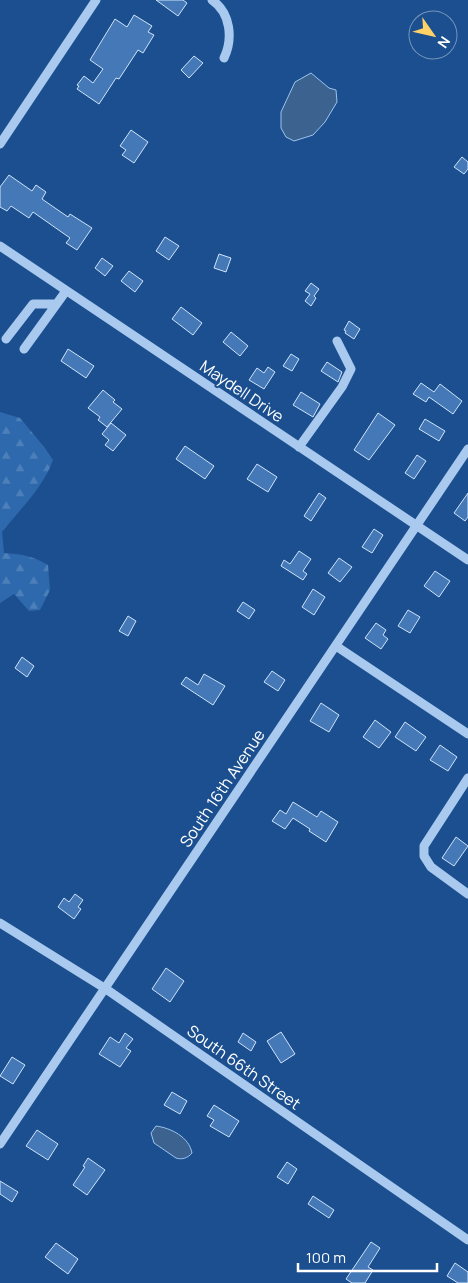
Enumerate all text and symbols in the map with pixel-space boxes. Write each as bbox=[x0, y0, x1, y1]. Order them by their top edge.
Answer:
north arrow bbox=[408, 10, 458, 60]
text: N bbox=[434, 33, 455, 52]
street label: Maydell Drive bbox=[196, 355, 288, 427]
street label: South 16th Avenue bbox=[174, 725, 270, 851]
street label: South 66th Street bbox=[183, 1020, 305, 1114]
scale bar bbox=[298, 1240, 437, 1272]
text: 100 m bbox=[306, 1247, 346, 1268]

